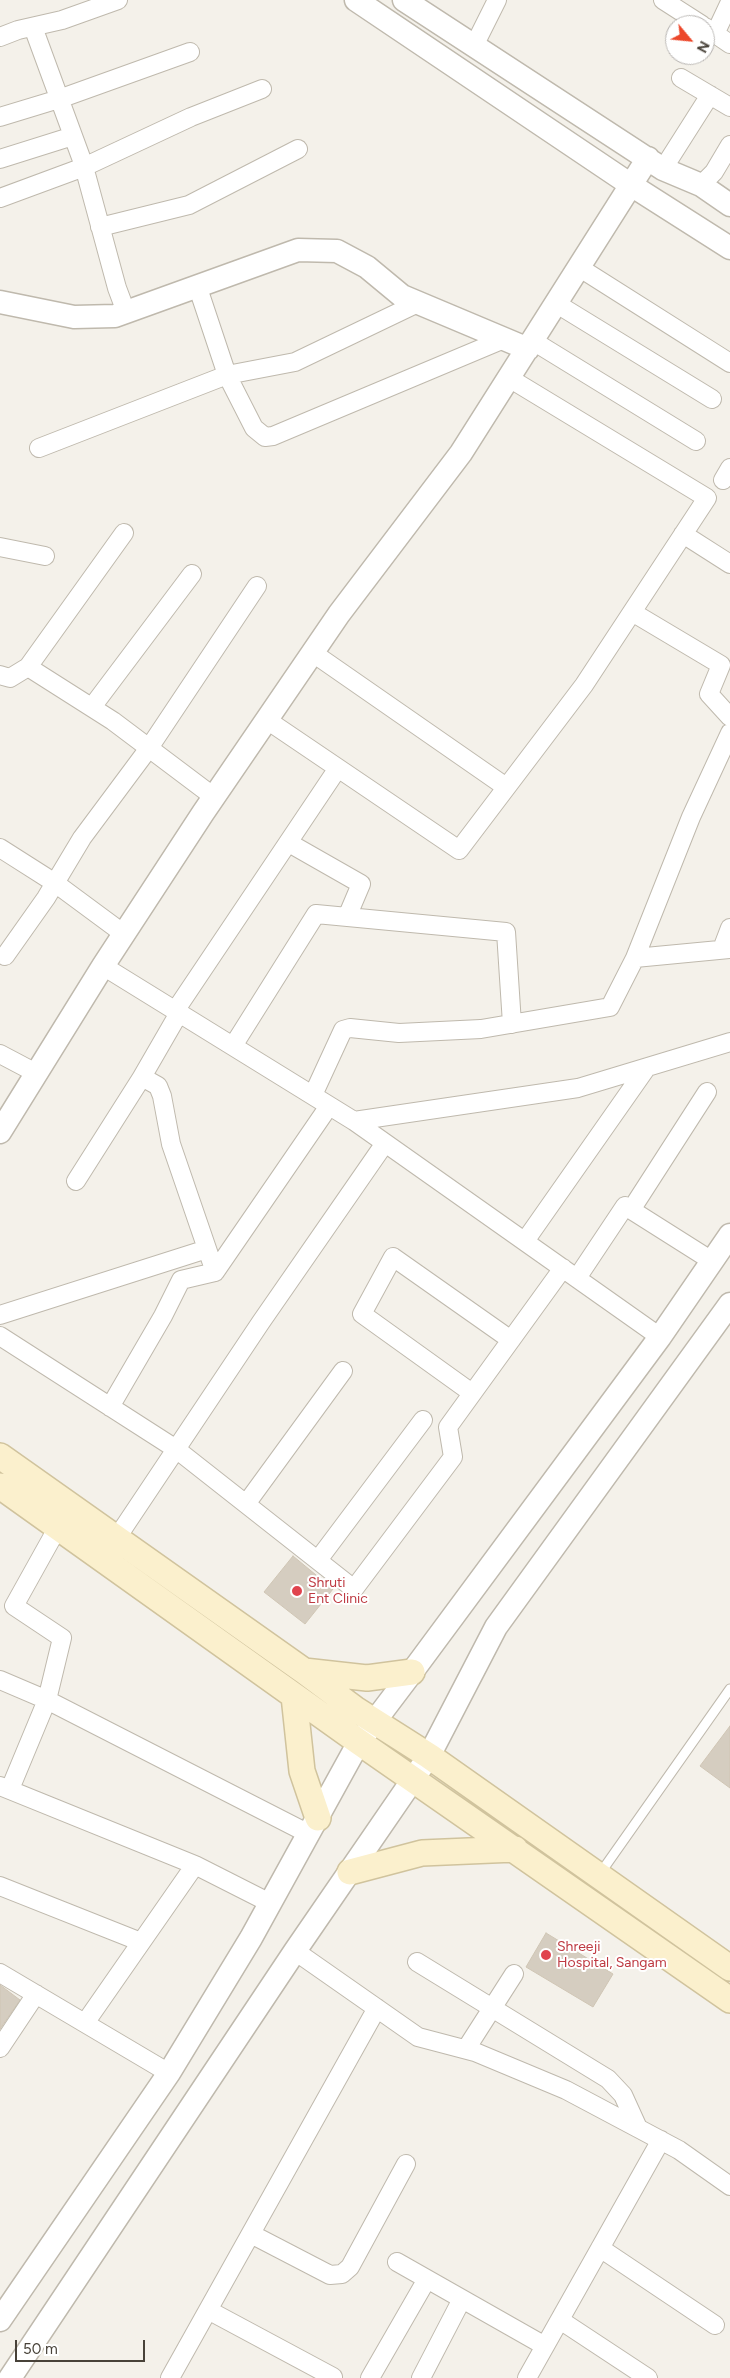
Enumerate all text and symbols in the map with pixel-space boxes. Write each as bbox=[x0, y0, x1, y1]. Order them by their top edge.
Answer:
north arrow bbox=[665, 15, 715, 65]
text: N bbox=[693, 38, 713, 56]
place label: Shruti Ent Clinic bbox=[308, 1575, 368, 1608]
marker: Shruti Ent Clinic bbox=[290, 1584, 304, 1598]
place label: Shreeji Hospital, Sangam bbox=[557, 1939, 667, 1971]
marker: Shreeji Hospital, Sangam bbox=[539, 1948, 553, 1962]
scale bar bbox=[18, 2330, 148, 2362]
text: 50 m bbox=[23, 2340, 58, 2358]

